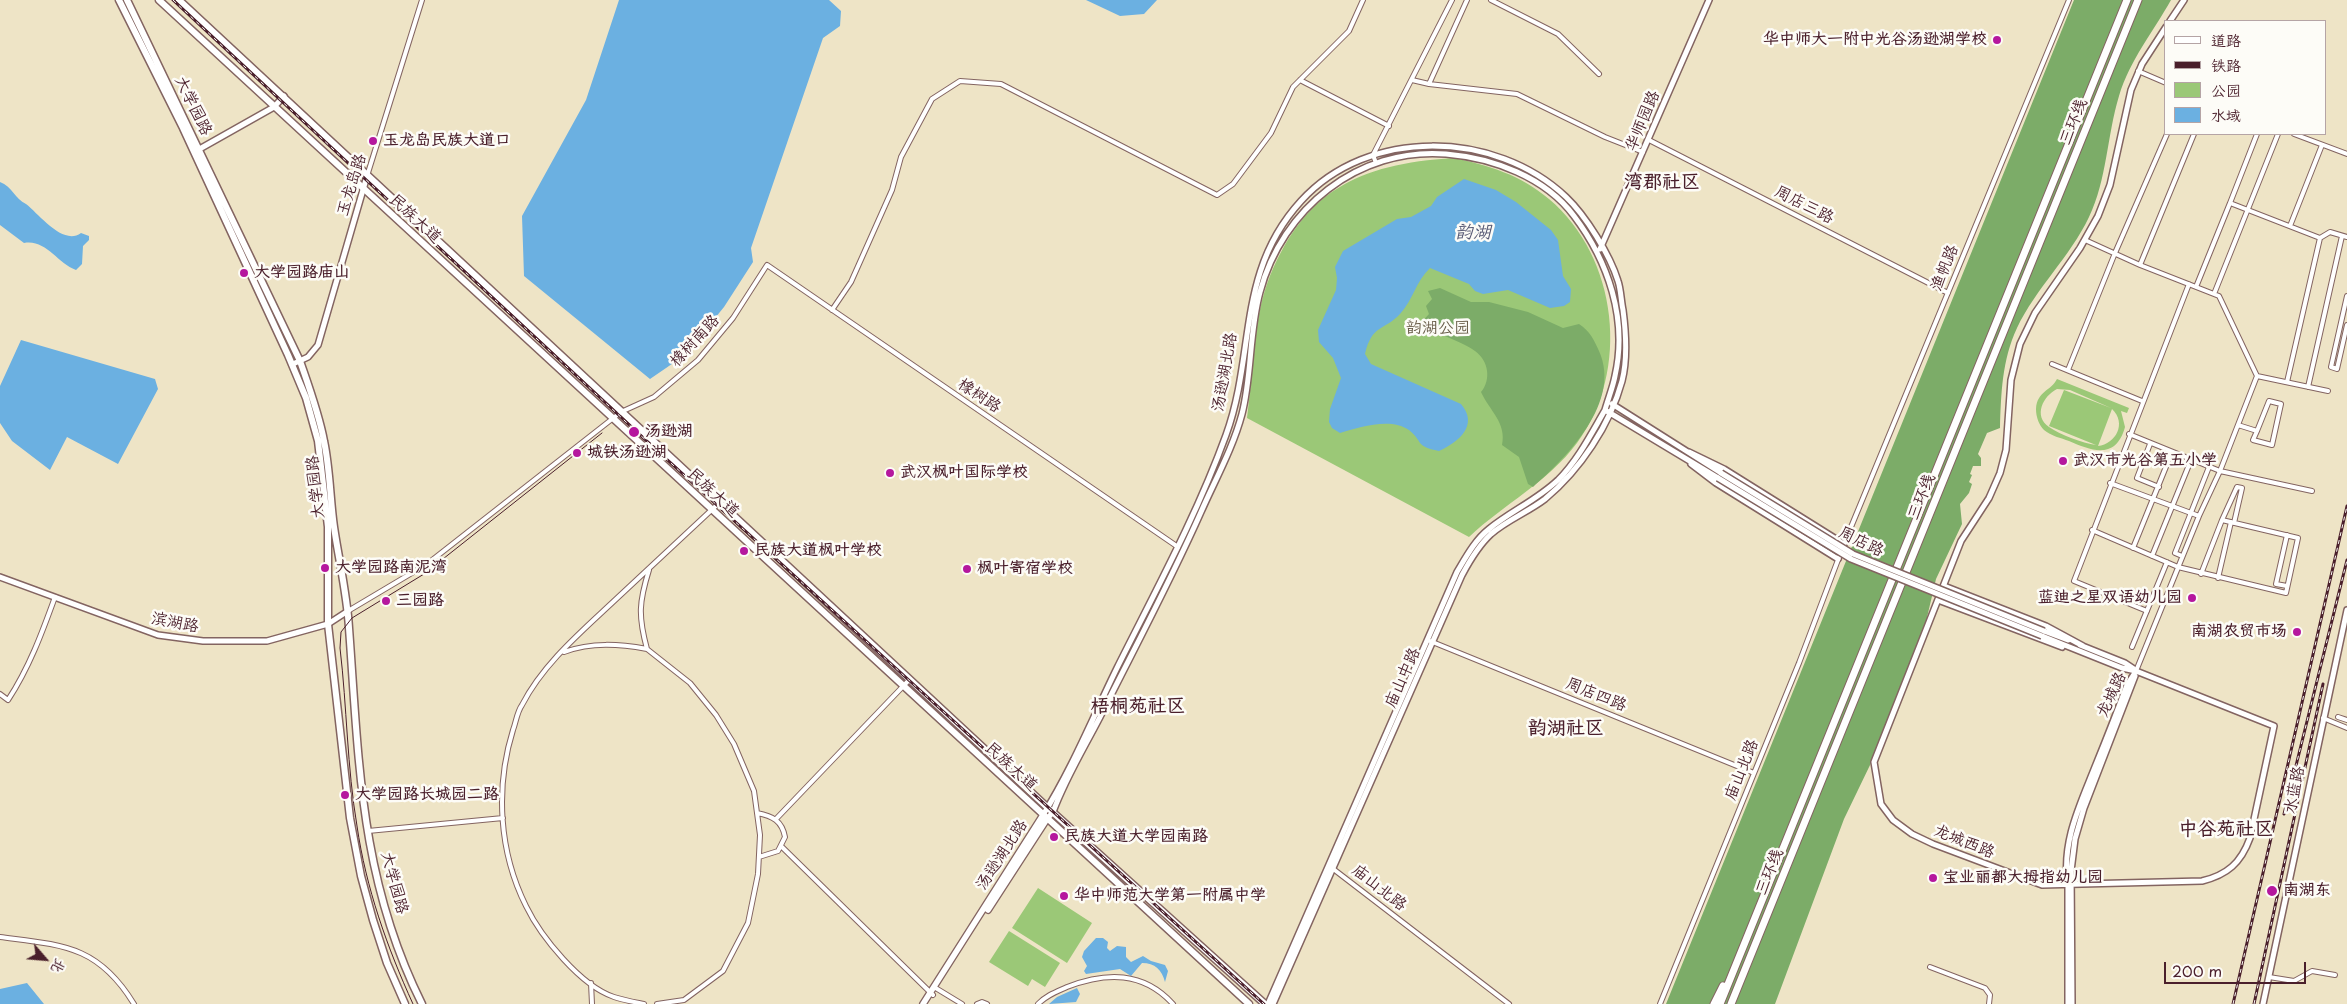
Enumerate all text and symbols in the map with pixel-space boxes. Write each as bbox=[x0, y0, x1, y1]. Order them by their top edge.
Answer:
legend bbox=[2164, 20, 2327, 135]
text: 道路 bbox=[2211, 28, 2241, 51]
place label: 华中师大一附中光谷汤逊湖学校 bbox=[1763, 30, 1987, 50]
marker: 华中师大一附中光谷汤逊湖学校 bbox=[1991, 34, 2003, 46]
text: 铁路 bbox=[2211, 53, 2241, 76]
street label: 大学园路 bbox=[170, 73, 216, 139]
text: 公园 bbox=[2211, 78, 2241, 101]
street label: 华师园路 bbox=[1622, 88, 1664, 154]
street label: 三环线 bbox=[2056, 96, 2092, 148]
text: 水域 bbox=[2211, 103, 2241, 126]
place label: 玉龙岛民族大道口 bbox=[383, 131, 511, 151]
marker: 玉龙岛民族大道口 bbox=[367, 135, 379, 147]
street label: 玉龙岛路 bbox=[333, 152, 371, 218]
district label: 湾郡社区 bbox=[1624, 172, 1700, 194]
street label: 周店三路 bbox=[1771, 182, 1837, 228]
street label: 民族大道 bbox=[385, 190, 445, 248]
water label: 韵湖 bbox=[1455, 222, 1491, 244]
street label: 渔帆路 bbox=[1927, 242, 1963, 294]
place label: 大学园路庙山 bbox=[254, 263, 350, 283]
marker: 大学园路庙山 bbox=[238, 267, 250, 279]
street label: 橡树南路 bbox=[666, 311, 724, 371]
park label: 韵湖公园 bbox=[1406, 319, 1470, 339]
street label: 汤逊湖北路 bbox=[1209, 331, 1241, 413]
street label: 橡树路 bbox=[954, 375, 1004, 417]
place label: 汤逊湖 bbox=[645, 422, 693, 442]
marker: 汤逊湖 bbox=[627, 425, 641, 439]
place label: 城铁汤逊湖 bbox=[587, 443, 667, 463]
marker: 城铁汤逊湖 bbox=[571, 447, 583, 459]
place label: 武汉市光谷第五小学 bbox=[2073, 451, 2217, 471]
street label: 大学园路 bbox=[303, 454, 329, 520]
marker: 武汉市光谷第五小学 bbox=[2057, 455, 2069, 467]
place label: 武汉枫叶国际学校 bbox=[900, 463, 1028, 483]
street label: 民族大道 bbox=[683, 464, 743, 522]
marker: 武汉枫叶国际学校 bbox=[884, 467, 896, 479]
street label: 三环线 bbox=[1904, 471, 1940, 523]
street label: 周店路 bbox=[1835, 523, 1887, 561]
place label: 民族大道枫叶学校 bbox=[754, 541, 882, 561]
marker: 民族大道枫叶学校 bbox=[738, 545, 750, 557]
place label: 大学园路南泥湾 bbox=[335, 558, 447, 578]
place label: 枫叶寄宿学校 bbox=[977, 559, 1073, 579]
marker: 大学园路南泥湾 bbox=[319, 562, 331, 574]
marker: 枫叶寄宿学校 bbox=[961, 563, 973, 575]
place label: 蓝迪之星双语幼儿园 bbox=[2038, 588, 2182, 608]
place label: 三园路 bbox=[396, 591, 444, 611]
marker: 蓝迪之星双语幼儿园 bbox=[2186, 592, 2198, 604]
marker: 三园路 bbox=[380, 595, 392, 607]
street label: 滨湖路 bbox=[150, 609, 200, 637]
place label: 南湖农贸市场 bbox=[2191, 622, 2287, 642]
marker: 南湖农贸市场 bbox=[2291, 626, 2303, 638]
street label: 庙山中路 bbox=[1381, 645, 1425, 711]
street label: 龙城路 bbox=[2093, 669, 2131, 721]
street label: 周店四路 bbox=[1563, 674, 1629, 716]
district label: 梧桐苑社区 bbox=[1091, 696, 1185, 718]
district label: 韵湖社区 bbox=[1528, 718, 1604, 740]
street label: 庙山北路 bbox=[1721, 737, 1763, 803]
street label: 民族大道 bbox=[981, 738, 1041, 796]
street label: 水蓝路 bbox=[2281, 765, 2309, 815]
place label: 大学园路长城园二路 bbox=[355, 785, 499, 805]
marker: 大学园路长城园二路 bbox=[339, 789, 351, 801]
street label: 汤逊湖北路 bbox=[972, 816, 1032, 894]
district label: 中谷苑社区 bbox=[2179, 819, 2273, 841]
street label: 龙城西路 bbox=[1931, 821, 1997, 863]
place label: 民族大道大学园南路 bbox=[1064, 827, 1208, 847]
marker: 民族大道大学园南路 bbox=[1048, 831, 1060, 843]
street label: 三环线 bbox=[1752, 846, 1788, 898]
street label: 大学园路 bbox=[376, 850, 412, 916]
street label: 庙山北路 bbox=[1348, 861, 1410, 915]
place label: 宝业丽都大拇指幼儿园 bbox=[1943, 868, 2103, 888]
marker: 宝业丽都大拇指幼儿园 bbox=[1927, 872, 1939, 884]
place label: 南湖东 bbox=[2283, 881, 2331, 901]
marker: 南湖东 bbox=[2265, 884, 2279, 898]
place label: 华中师范大学第一附属中学 bbox=[1074, 886, 1266, 906]
marker: 华中师范大学第一附属中学 bbox=[1058, 890, 1070, 902]
north arrow bbox=[20, 934, 70, 984]
scale bar bbox=[2167, 952, 2310, 984]
text: 北 bbox=[46, 955, 71, 977]
text: 200 m bbox=[2172, 959, 2222, 982]

